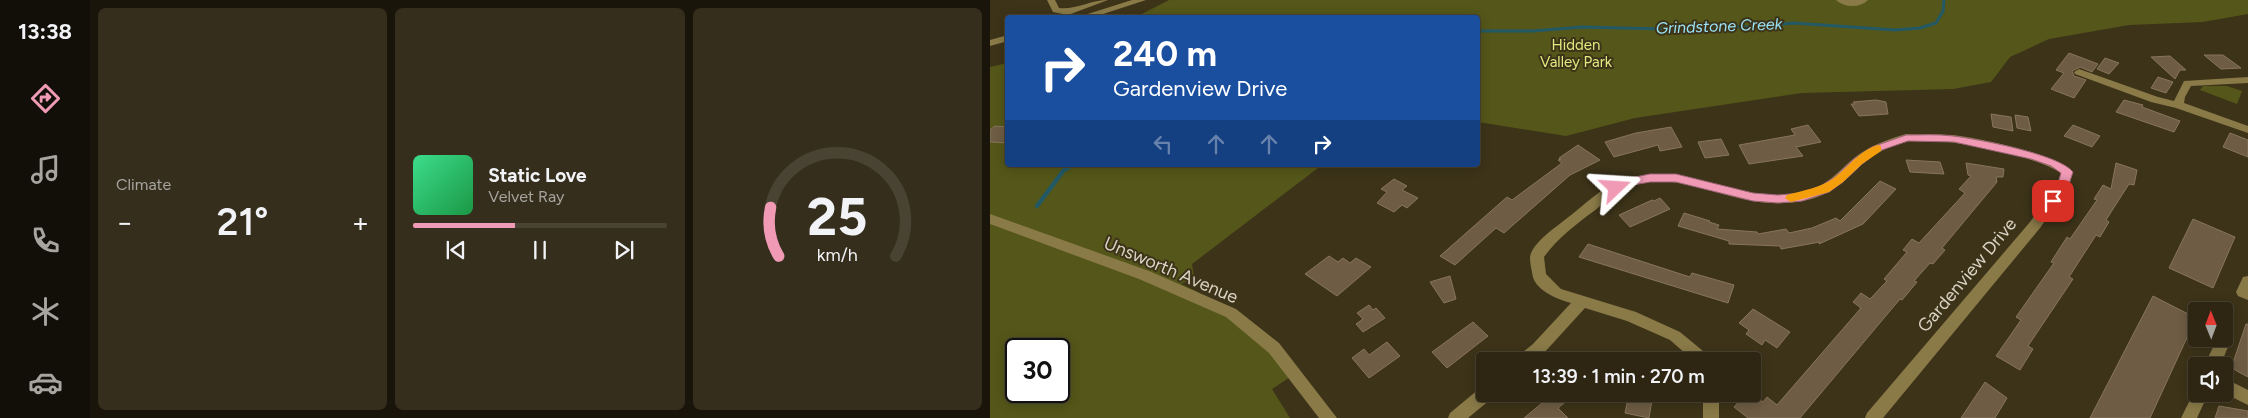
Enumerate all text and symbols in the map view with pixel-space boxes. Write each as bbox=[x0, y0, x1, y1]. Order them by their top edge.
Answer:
water label: Grindstone Creek bbox=[1655, 14, 1784, 38]
text: 13:38 bbox=[18, 18, 72, 45]
text: 240 m bbox=[1113, 33, 1217, 75]
icon: right bbox=[1030, 35, 1095, 100]
park label: Hidden Valley Park bbox=[1540, 36, 1613, 71]
text: Gardenview Drive bbox=[1113, 75, 1287, 102]
icon: directions bbox=[28, 81, 63, 116]
icon: left bbox=[1149, 130, 1177, 158]
icon: ahead bbox=[1202, 130, 1230, 158]
icon: ahead bbox=[1255, 130, 1283, 158]
icon: right bbox=[1308, 130, 1336, 158]
icon: music bbox=[28, 152, 63, 187]
position arrow bbox=[1589, 161, 1641, 213]
text: Static Love bbox=[488, 164, 587, 187]
text: Climate bbox=[116, 175, 171, 194]
pin bbox=[2032, 180, 2074, 222]
text: 25 bbox=[807, 186, 867, 248]
text: Velvet Ray bbox=[488, 187, 564, 206]
icon: arrive bbox=[2039, 187, 2067, 215]
text: 21° bbox=[217, 199, 269, 245]
text: − bbox=[116, 205, 133, 239]
text: + bbox=[352, 205, 369, 239]
street label: Gardenview Drive bbox=[1913, 213, 2021, 337]
icon: phone bbox=[28, 223, 63, 258]
street label: Unsworth Avenue bbox=[1101, 232, 1242, 308]
icon: previous bbox=[442, 236, 470, 264]
icon: pause bbox=[526, 236, 554, 264]
icon: next bbox=[610, 236, 638, 264]
text: km/h bbox=[817, 244, 858, 265]
icon: climate bbox=[28, 294, 63, 329]
north arrow bbox=[2188, 302, 2232, 348]
map controls bbox=[2188, 302, 2233, 402]
speed limit sign: 30 bbox=[1005, 338, 1070, 403]
button: sound bbox=[2188, 357, 2233, 402]
icon: car bbox=[28, 365, 63, 400]
text: 13:39 · 1 min · 270 m bbox=[1532, 365, 1705, 388]

